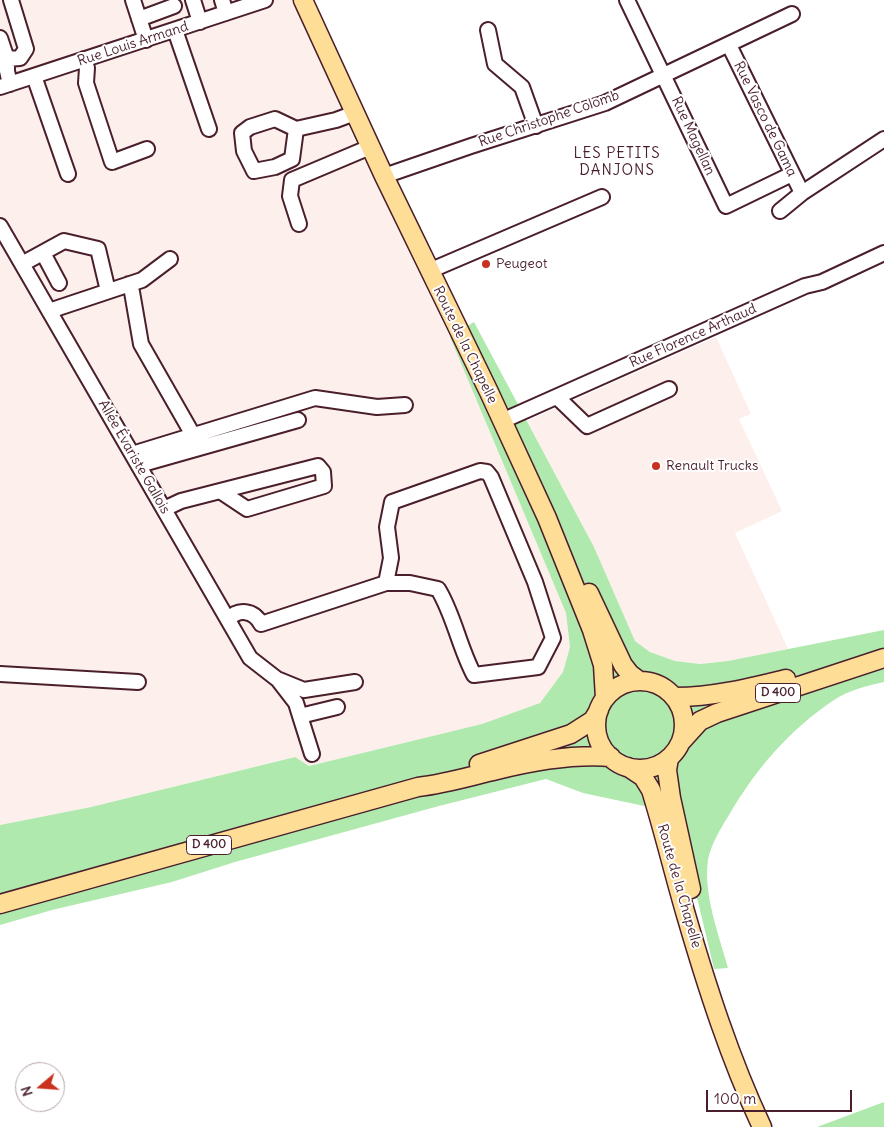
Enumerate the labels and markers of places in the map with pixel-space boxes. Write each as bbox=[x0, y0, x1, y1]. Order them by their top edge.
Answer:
place label: Peugeot bbox=[496, 256, 547, 272]
marker: Peugeot bbox=[480, 258, 492, 270]
place label: Renault Trucks bbox=[666, 458, 758, 474]
marker: Renault Trucks bbox=[650, 460, 662, 472]

